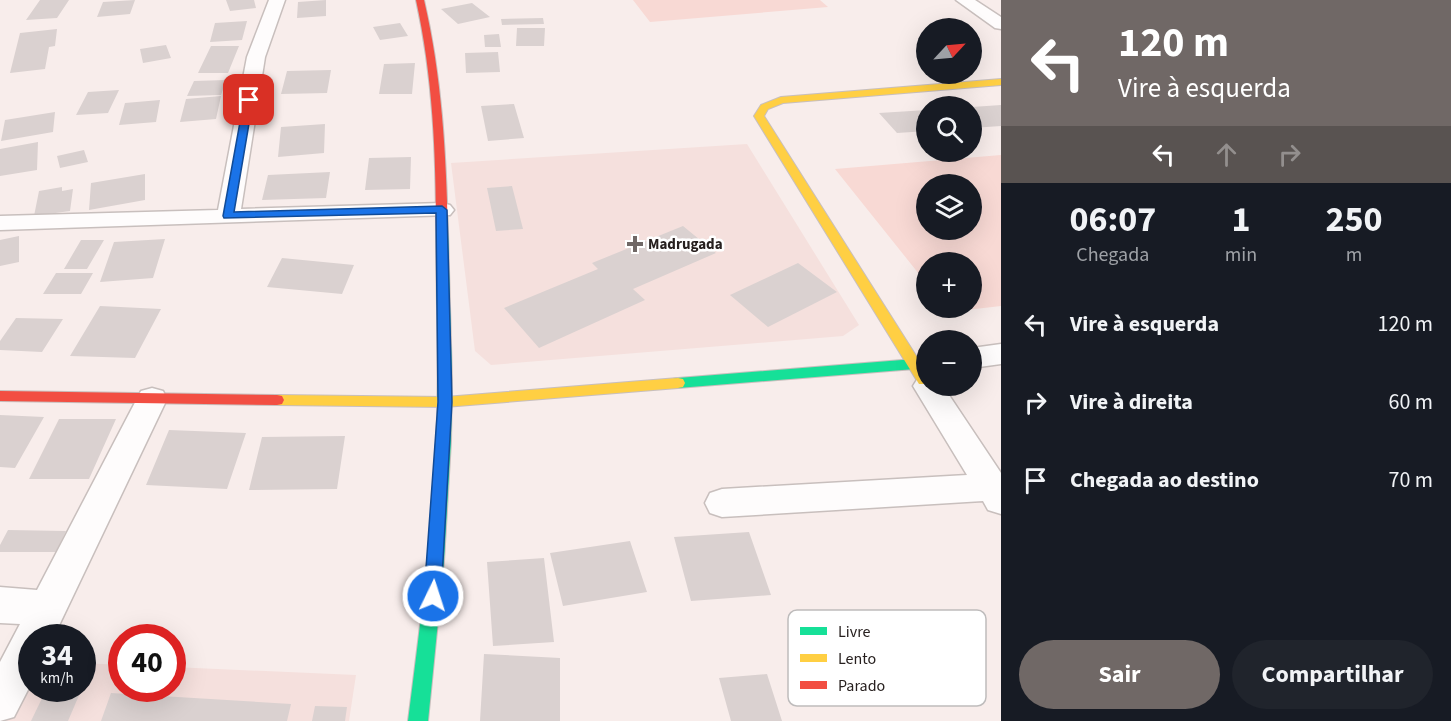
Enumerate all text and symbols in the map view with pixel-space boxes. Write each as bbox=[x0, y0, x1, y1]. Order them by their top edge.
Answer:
text: 120 m bbox=[1118, 13, 1229, 73]
north arrow bbox=[916, 18, 982, 84]
map controls bbox=[916, 18, 982, 396]
icon: left bbox=[1019, 24, 1097, 102]
text: Vire à esquerda bbox=[1118, 69, 1291, 108]
pin bbox=[223, 74, 274, 125]
icon: arrive bbox=[232, 83, 265, 116]
button: search bbox=[916, 96, 982, 162]
icon: left bbox=[1147, 138, 1180, 171]
icon: ahead bbox=[1210, 138, 1243, 171]
icon: right bbox=[1273, 138, 1306, 171]
button: layers bbox=[916, 174, 982, 240]
text: 06:07 bbox=[1069, 194, 1156, 245]
text: 1 bbox=[1231, 194, 1250, 245]
text: 250 bbox=[1326, 194, 1383, 245]
place label: Madrugada bbox=[648, 234, 723, 255]
marker: Madrugada bbox=[626, 235, 644, 253]
text: Chegada bbox=[1076, 241, 1149, 269]
text: min bbox=[1225, 241, 1257, 269]
text: m bbox=[1346, 241, 1362, 269]
button: + bbox=[916, 252, 982, 318]
icon: left bbox=[1019, 308, 1052, 341]
text: Vire à esquerda bbox=[1070, 308, 1219, 340]
text: 120 m bbox=[1378, 308, 1433, 340]
button: − bbox=[916, 330, 982, 396]
icon: right bbox=[1019, 386, 1052, 419]
text: Vire à direita bbox=[1070, 386, 1193, 418]
text: 60 m bbox=[1388, 386, 1433, 418]
icon: arrive bbox=[1019, 464, 1052, 497]
text: Chegada ao destino bbox=[1070, 464, 1259, 496]
text: 70 m bbox=[1388, 464, 1433, 496]
position arrow bbox=[401, 564, 465, 628]
legend bbox=[788, 610, 986, 706]
text: Livre bbox=[838, 621, 871, 643]
speed limit sign: 40 bbox=[108, 624, 186, 702]
text: 34 bbox=[41, 634, 73, 677]
button: Sair bbox=[1019, 640, 1220, 709]
button: Compartilhar bbox=[1232, 640, 1433, 709]
text: Lento bbox=[838, 648, 876, 670]
text: km/h bbox=[40, 668, 74, 689]
text: Parado bbox=[838, 675, 885, 697]

